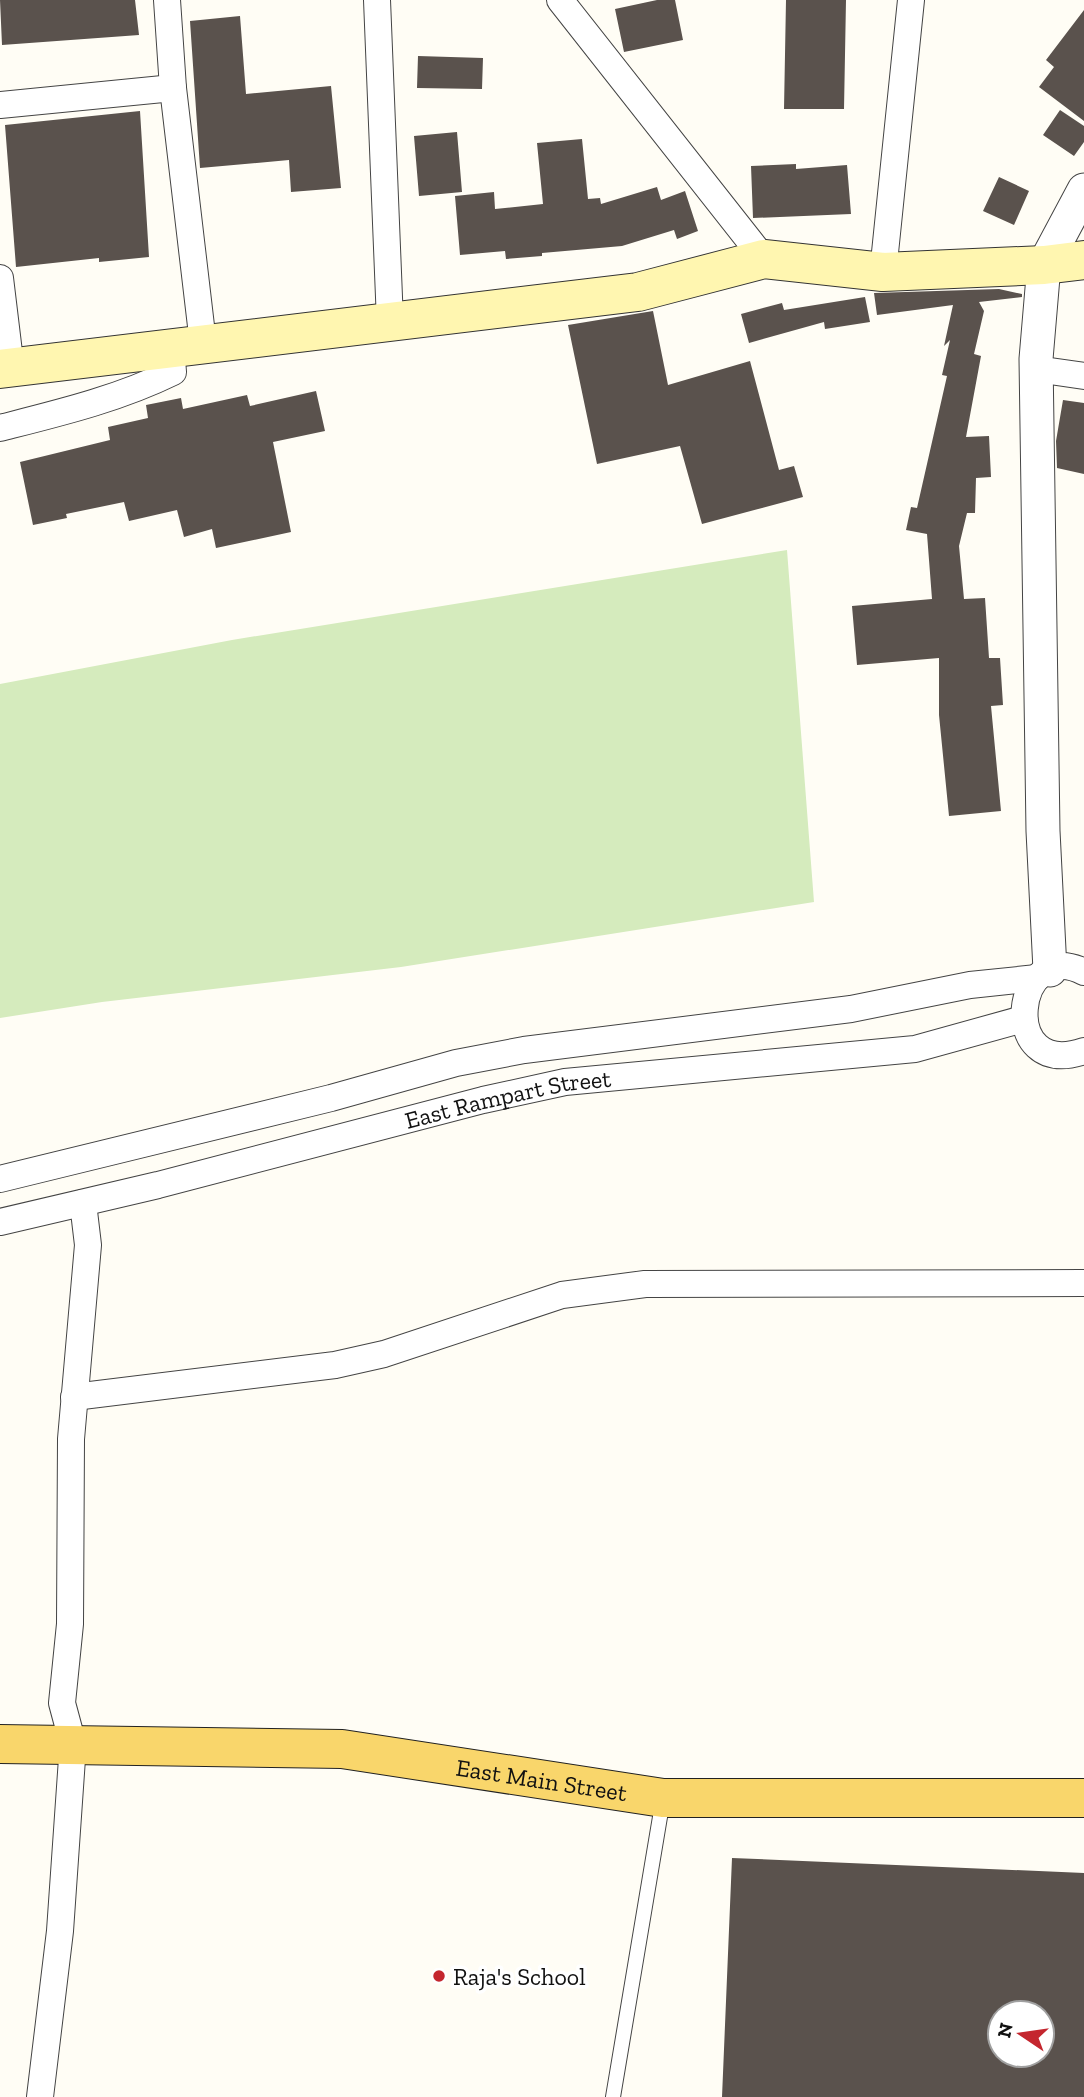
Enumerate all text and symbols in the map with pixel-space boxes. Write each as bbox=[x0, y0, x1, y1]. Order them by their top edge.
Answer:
street label: East Rampart Street bbox=[402, 1063, 612, 1134]
street label: East Main Street bbox=[454, 1752, 629, 1807]
place label: Raja's School bbox=[453, 1962, 586, 1991]
marker: Raja's School bbox=[431, 1968, 447, 1984]
north arrow bbox=[986, 1999, 1056, 2069]
text: N bbox=[992, 2021, 1018, 2040]

